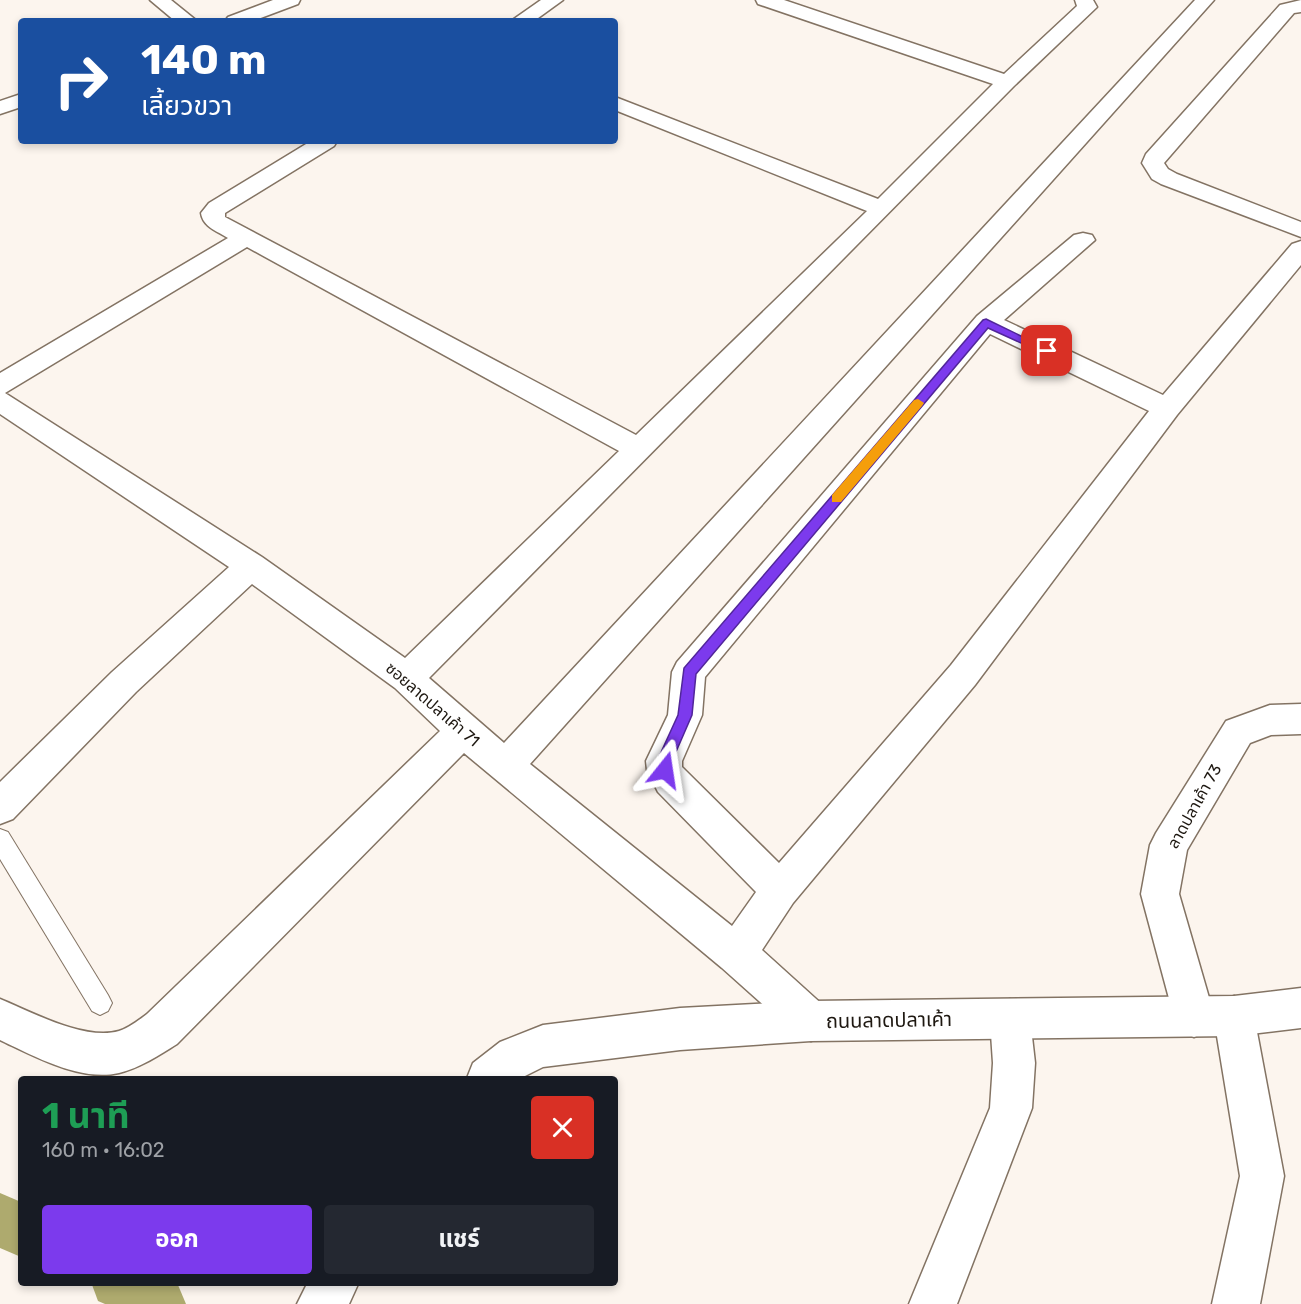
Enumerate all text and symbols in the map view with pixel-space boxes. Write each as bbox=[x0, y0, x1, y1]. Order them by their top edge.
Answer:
text: 140 m bbox=[141, 35, 267, 85]
icon: right bbox=[42, 42, 120, 120]
text: เลี้ยวขวา bbox=[141, 90, 232, 122]
pin bbox=[1021, 325, 1072, 376]
icon: arrive bbox=[1030, 334, 1063, 367]
street label: ซอยลาดปลาเค้า 71 bbox=[382, 658, 484, 750]
position arrow bbox=[633, 738, 697, 802]
street label: ลาดปลาเค้า 73 bbox=[1163, 761, 1225, 852]
street label: ถนนลาดปลาเค้า bbox=[826, 1007, 952, 1033]
text: 1 นาที bbox=[42, 1094, 130, 1137]
button: close bbox=[531, 1096, 594, 1159]
text: 160 m · 16:02 bbox=[42, 1138, 165, 1162]
button: ออก bbox=[42, 1205, 312, 1274]
button: แชร์ bbox=[324, 1205, 594, 1274]

